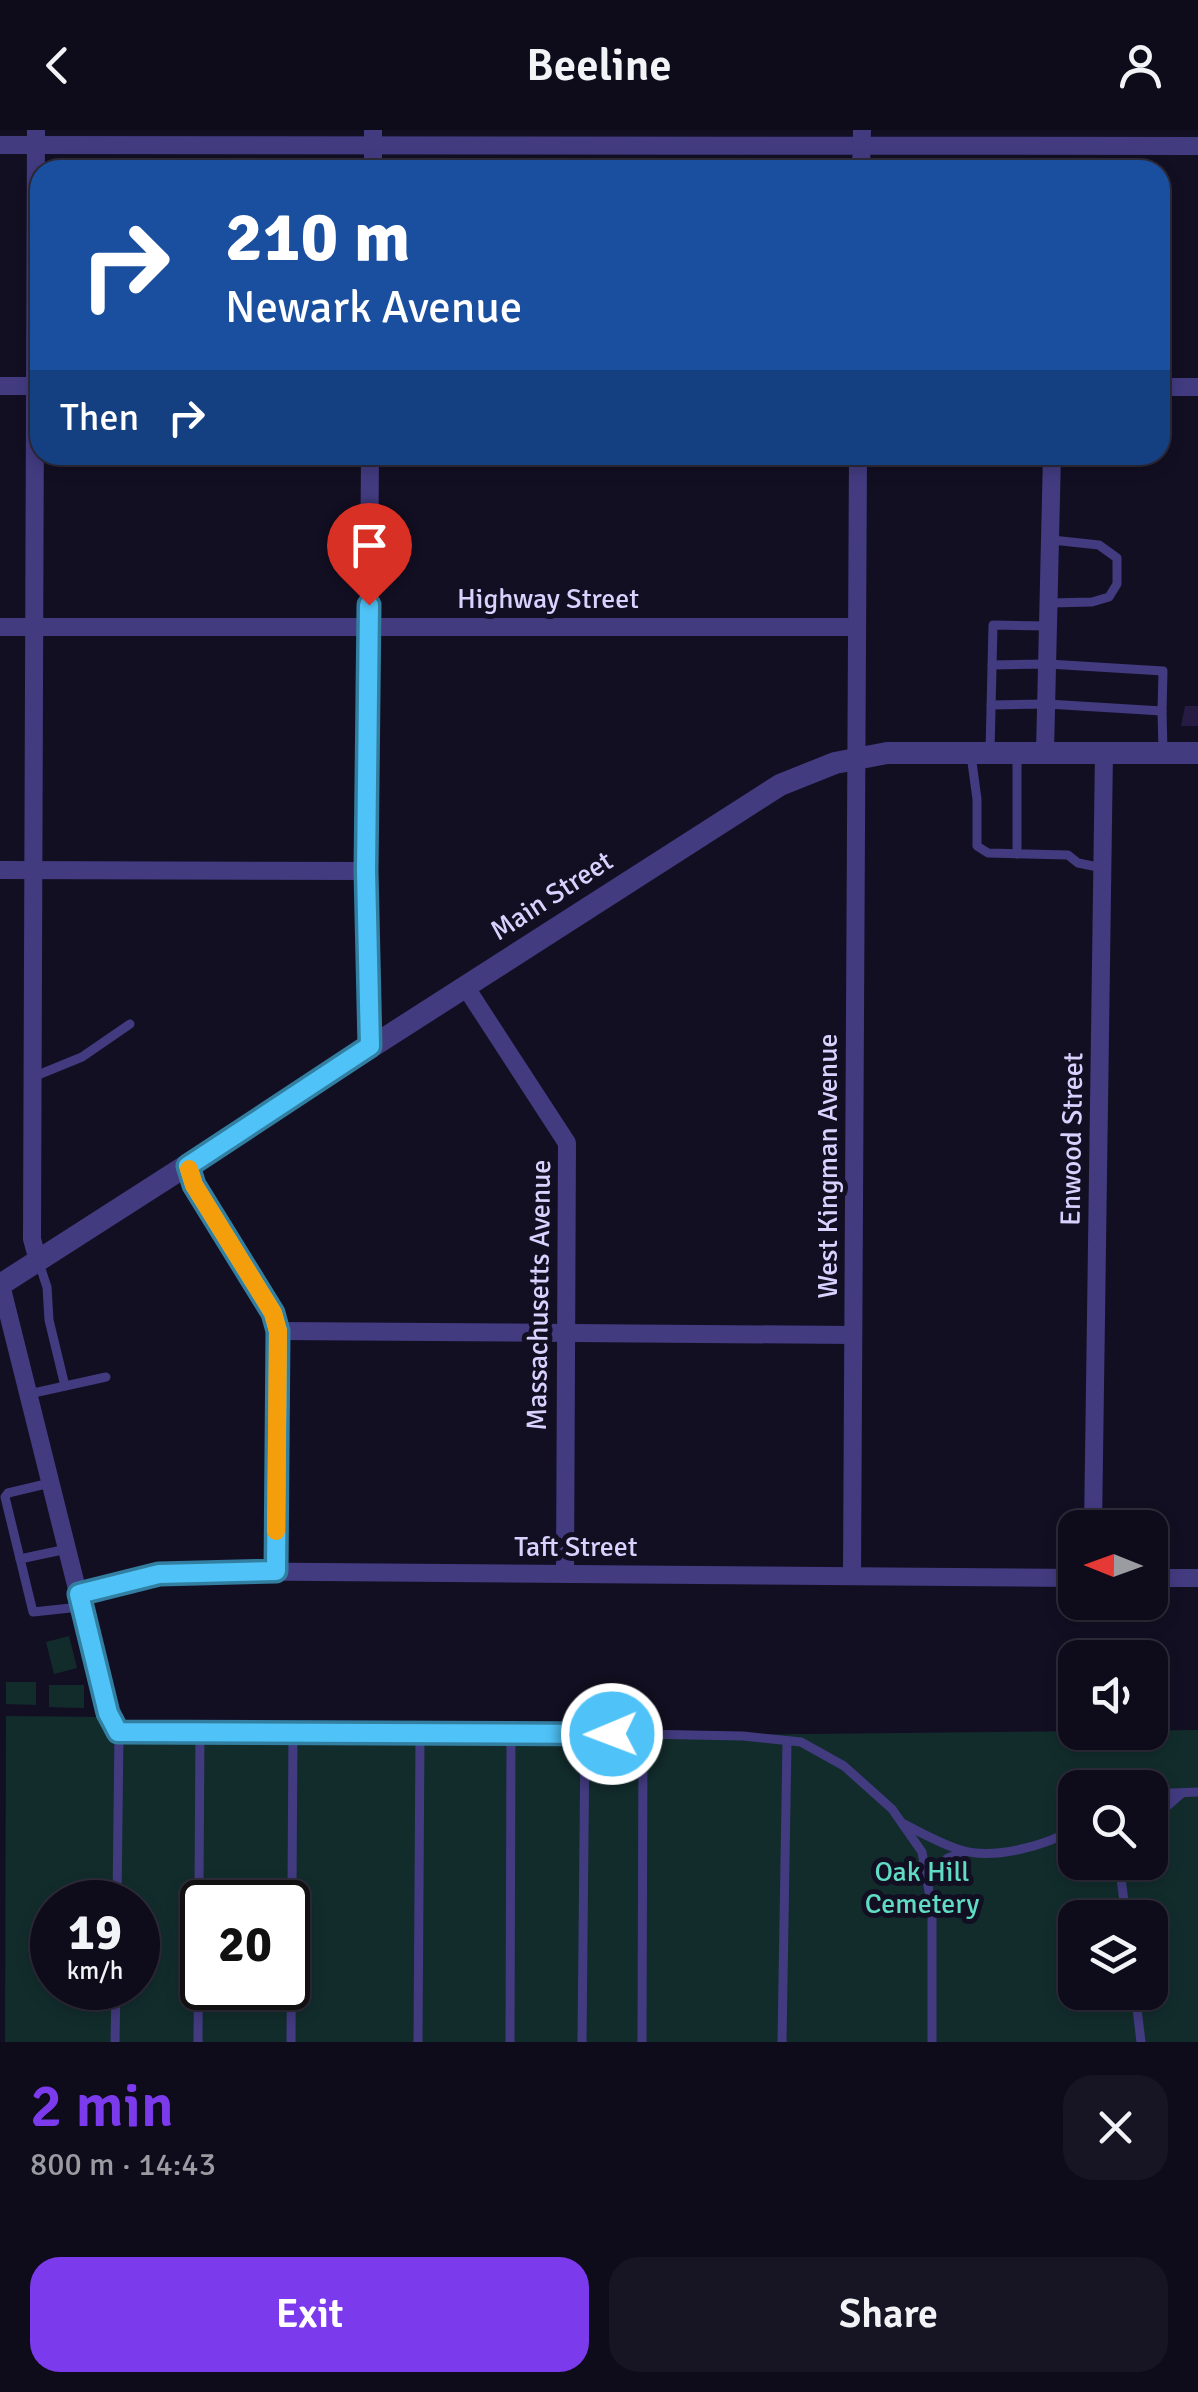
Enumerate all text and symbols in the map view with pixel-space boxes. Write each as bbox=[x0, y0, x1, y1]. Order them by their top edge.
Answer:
icon: back bbox=[30, 38, 85, 93]
text: Beeline bbox=[526, 38, 672, 93]
icon: person bbox=[1113, 38, 1168, 93]
text: 210 m bbox=[225, 194, 410, 280]
icon: right bbox=[60, 200, 190, 330]
text: Newark Avenue bbox=[225, 280, 522, 335]
icon: right bbox=[159, 390, 214, 445]
text: Then bbox=[60, 394, 139, 441]
pin bbox=[327, 503, 412, 606]
icon: arrive bbox=[342, 518, 397, 573]
street label: Highway Street bbox=[457, 582, 639, 616]
street label: Main Street bbox=[484, 844, 619, 948]
street label: West Kingman Avenue bbox=[811, 1034, 845, 1298]
street label: Enwood Street bbox=[1053, 1052, 1091, 1226]
street label: Massachusetts Avenue bbox=[520, 1159, 558, 1431]
north arrow bbox=[1058, 1510, 1168, 1620]
map controls bbox=[1058, 1510, 1168, 2010]
street label: Taft Street bbox=[514, 1530, 638, 1564]
button: sound bbox=[1058, 1640, 1168, 1750]
position arrow bbox=[560, 1682, 664, 1786]
button: search bbox=[1058, 1770, 1168, 1880]
park label: Oak Hill Cemetery bbox=[865, 1855, 979, 1921]
speed limit sign: 20 bbox=[180, 1880, 310, 2010]
button: layers bbox=[1058, 1900, 1168, 2010]
text: 19 bbox=[68, 1902, 122, 1964]
text: km/h bbox=[67, 1955, 123, 1986]
text: 2 min bbox=[30, 2070, 174, 2144]
button: close bbox=[1063, 2075, 1168, 2180]
text: 800 m · 14:43 bbox=[30, 2145, 216, 2184]
button: Exit bbox=[30, 2257, 589, 2372]
button: Share bbox=[609, 2257, 1168, 2372]

